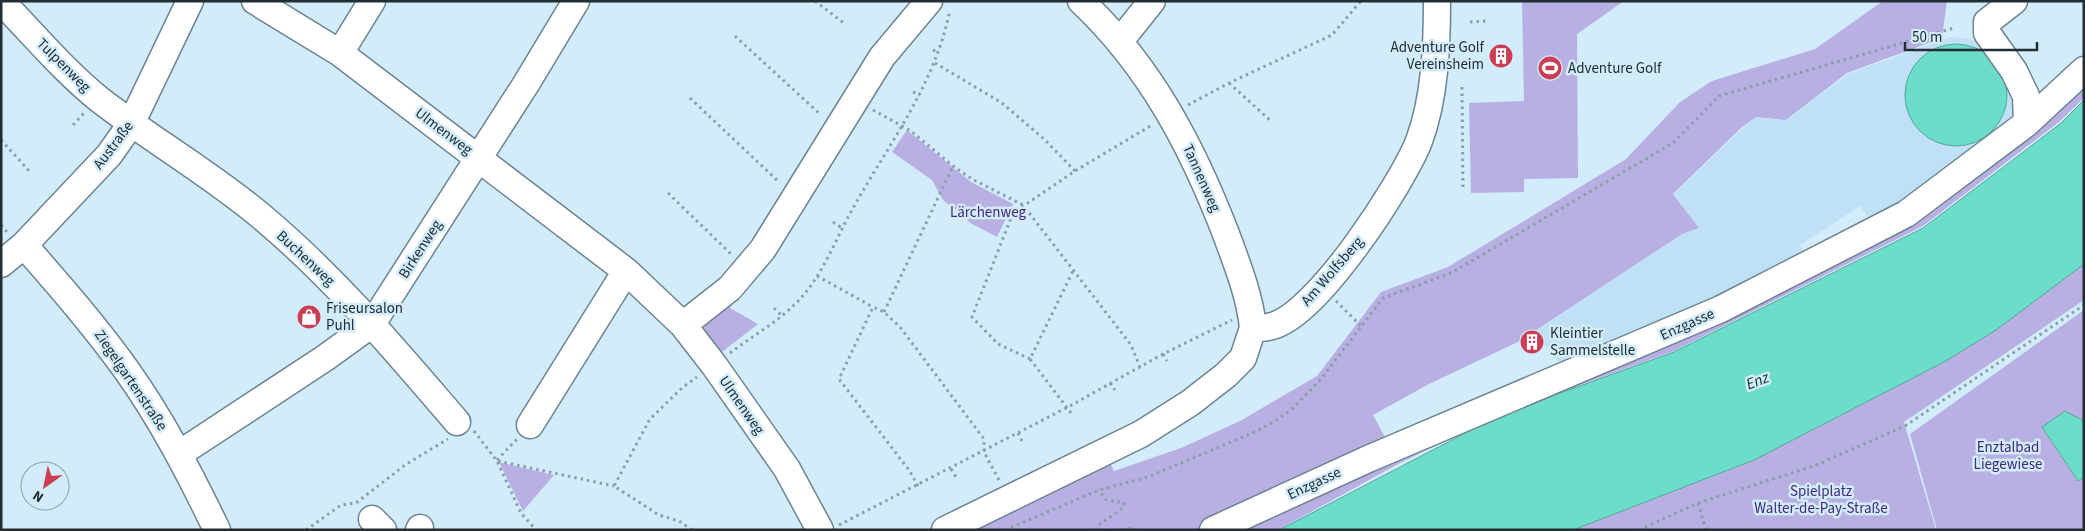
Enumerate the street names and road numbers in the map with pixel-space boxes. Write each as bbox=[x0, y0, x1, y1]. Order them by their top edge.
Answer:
street label: Tulpenweg bbox=[32, 34, 96, 97]
street label: Ulmenweg bbox=[411, 103, 477, 160]
street label: Austraße bbox=[88, 117, 139, 174]
street label: Tannenweg bbox=[1177, 141, 1226, 216]
street label: Birkenweg bbox=[394, 215, 447, 283]
street label: Buchenweg bbox=[272, 226, 340, 291]
street label: Am Wolfsberg bbox=[1296, 232, 1369, 311]
street label: Enzgasse bbox=[1657, 303, 1718, 346]
street label: Ziegelgartenstraße bbox=[89, 326, 172, 435]
street label: Ulmenweg bbox=[714, 372, 770, 439]
street label: Enzgasse bbox=[1284, 462, 1345, 505]

